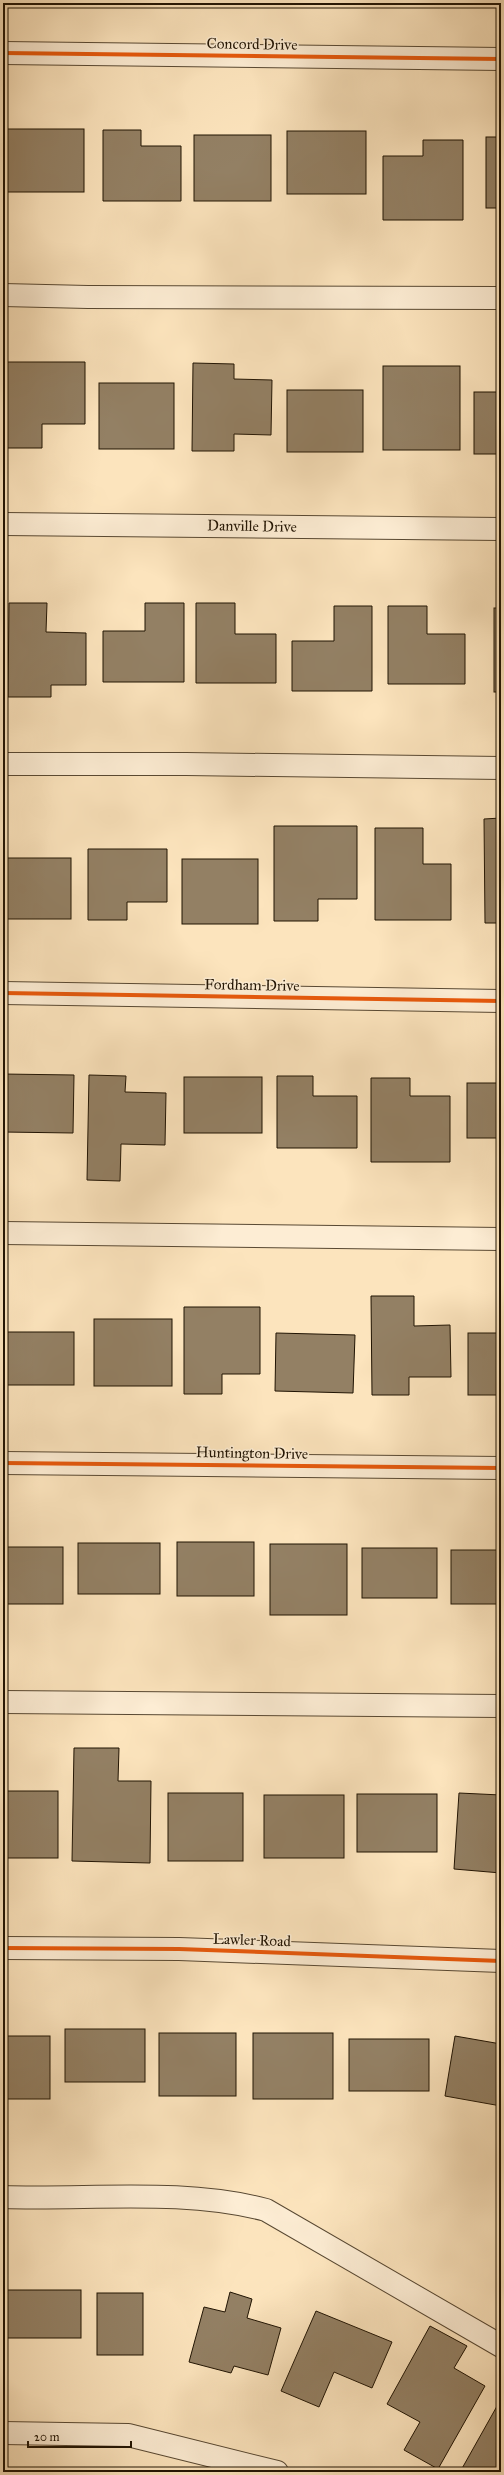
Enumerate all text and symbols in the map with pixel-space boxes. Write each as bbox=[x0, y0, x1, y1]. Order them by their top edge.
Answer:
street label: Concord Drive bbox=[206, 34, 298, 54]
street label: Danville Drive bbox=[207, 516, 297, 536]
street label: Fordham Drive bbox=[204, 975, 300, 995]
street label: Huntington Drive bbox=[196, 1443, 308, 1463]
street label: Lawler Road bbox=[213, 1930, 292, 1950]
scale bar bbox=[28, 2423, 131, 2449]
text: 20 m bbox=[34, 2430, 60, 2444]

